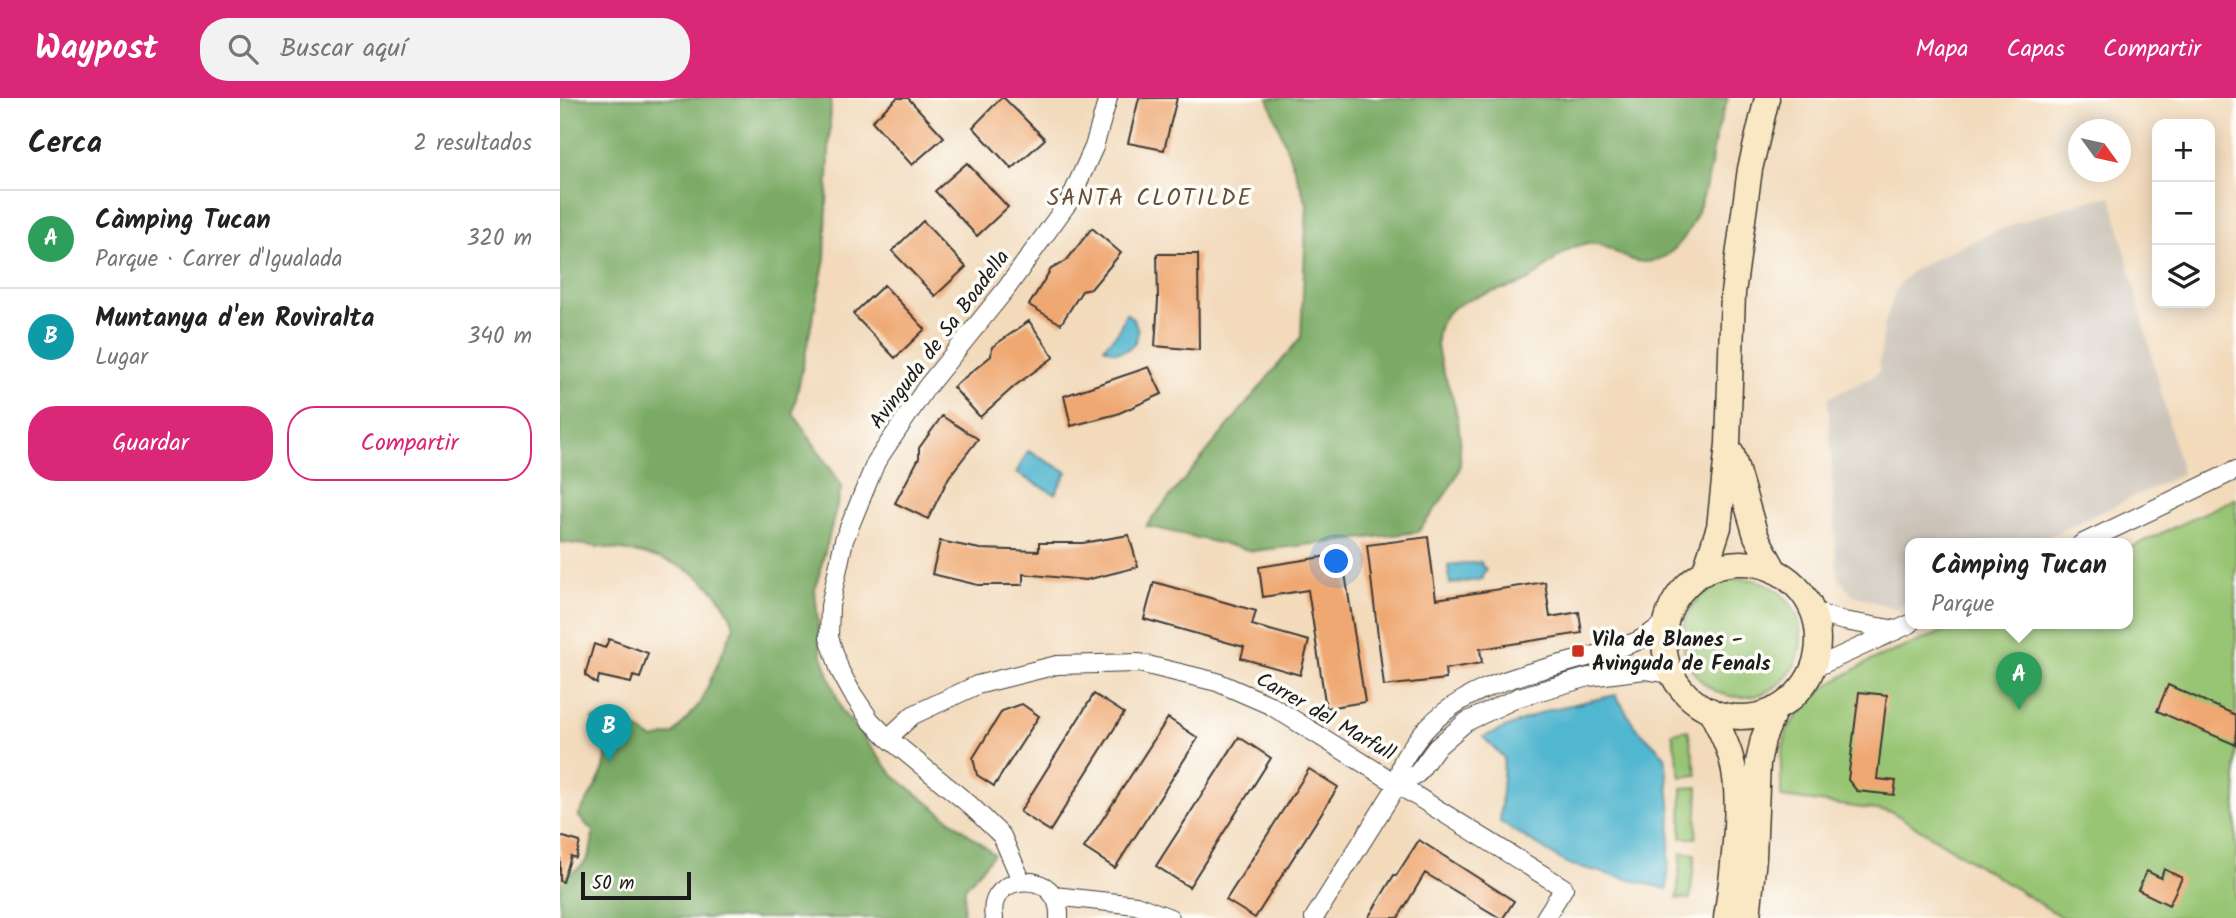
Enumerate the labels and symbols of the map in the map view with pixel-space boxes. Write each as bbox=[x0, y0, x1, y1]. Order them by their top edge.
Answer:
north arrow bbox=[2068, 119, 2131, 182]
district label: SANTA CLOTILDE bbox=[1047, 181, 1253, 217]
street label: Avinguda de Sa Boadella bbox=[862, 243, 1019, 437]
your location bbox=[1319, 544, 1353, 578]
place label: Vila de Blanes - Avinguda de Fenals bbox=[1592, 624, 1771, 681]
marker: Vila de Blanes - Avinguda de Fenals bbox=[1570, 643, 1586, 659]
pin: A bbox=[1996, 652, 2042, 710]
street label: Carrer del Marfull bbox=[1249, 664, 1401, 771]
pin: B bbox=[586, 704, 632, 762]
scale bar bbox=[581, 869, 691, 901]

